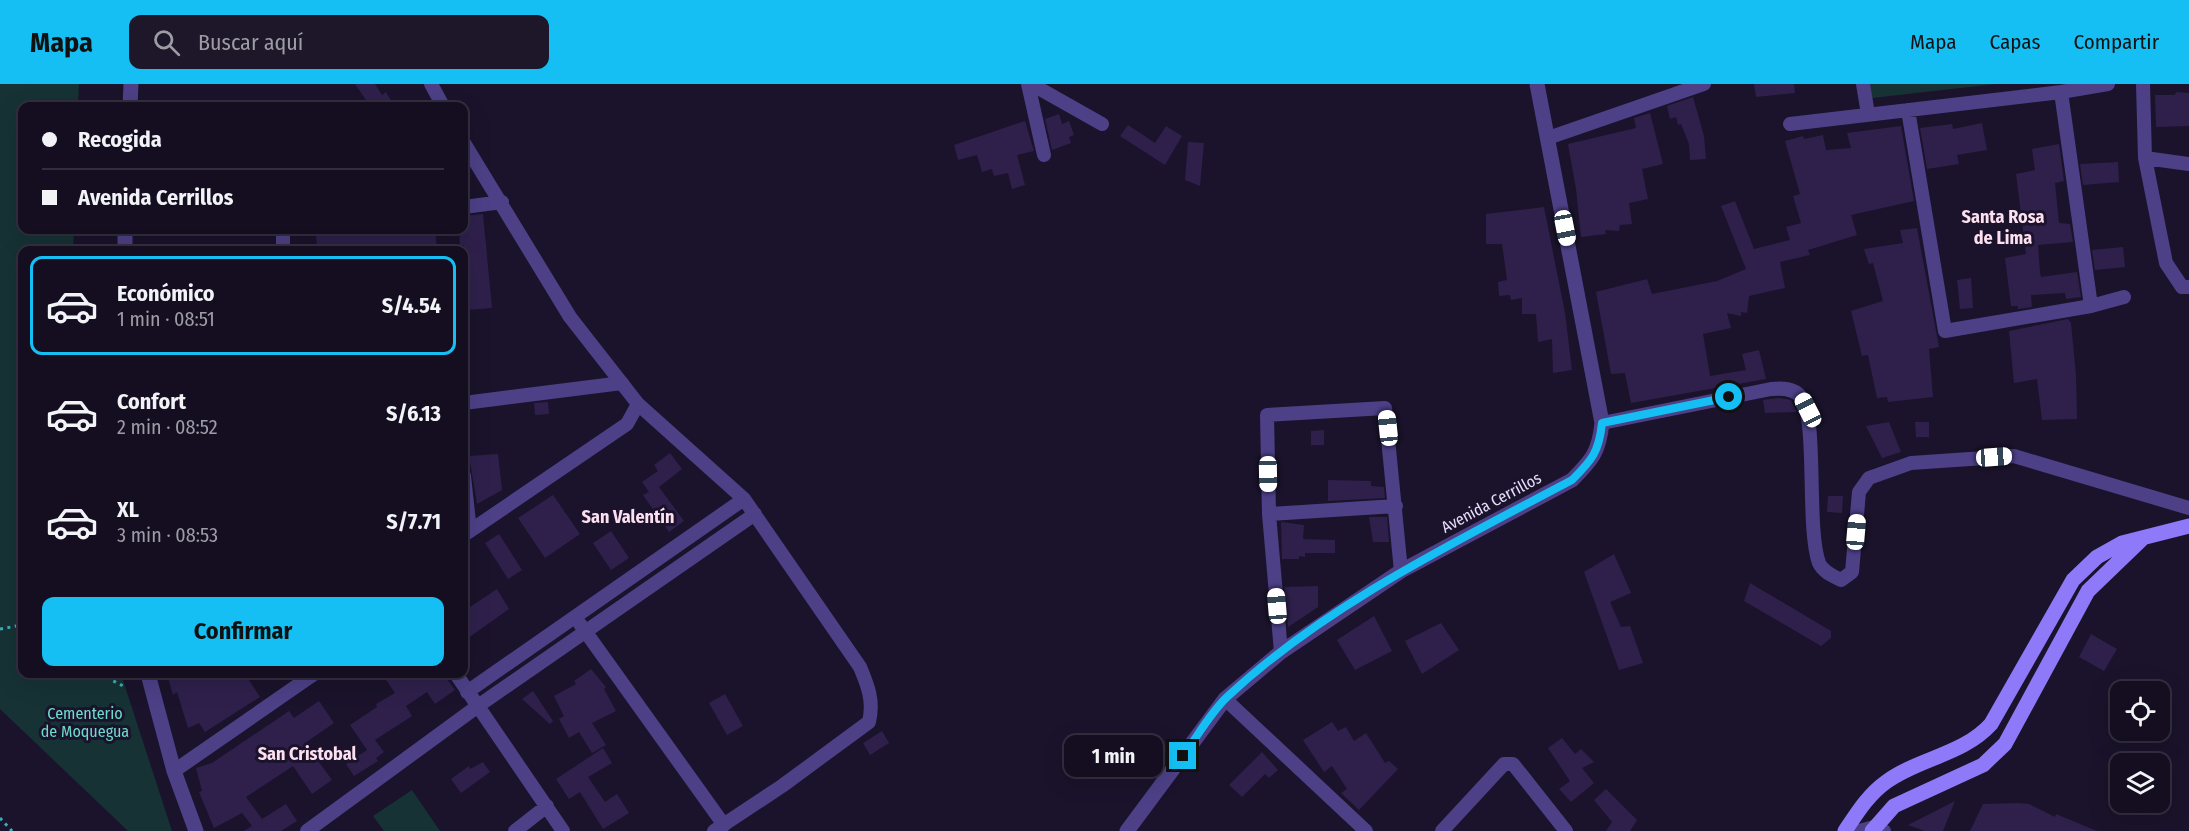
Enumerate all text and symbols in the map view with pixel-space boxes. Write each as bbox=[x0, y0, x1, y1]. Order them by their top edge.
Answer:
search box bbox=[129, 15, 549, 69]
text: Mapa bbox=[30, 26, 93, 59]
icon: search bbox=[150, 26, 183, 59]
text: Buscar aquí bbox=[198, 29, 303, 56]
text: Mapa bbox=[1910, 29, 1957, 55]
text: Capas bbox=[1990, 29, 2040, 55]
text: Compartir bbox=[2073, 29, 2159, 55]
text: Recogida bbox=[78, 126, 162, 153]
text: Avenida Cerrillos bbox=[78, 184, 233, 211]
district label: Santa Rosa de Lima bbox=[1962, 206, 2044, 249]
car bbox=[1553, 209, 1577, 247]
icon: car bbox=[45, 279, 99, 333]
text: Económico bbox=[117, 280, 215, 307]
text: S/4.54 bbox=[382, 292, 441, 319]
text: 1 min · 08:51 bbox=[117, 307, 215, 331]
route start bbox=[1715, 383, 1742, 410]
icon: car bbox=[45, 387, 99, 441]
text: Confort bbox=[117, 388, 186, 415]
car bbox=[1792, 390, 1824, 430]
text: S/6.13 bbox=[386, 400, 441, 427]
car bbox=[1377, 409, 1399, 447]
text: 2 min · 08:52 bbox=[117, 415, 218, 439]
car bbox=[1975, 447, 2013, 467]
car bbox=[1259, 456, 1277, 492]
street label: Avenida Cerrillos bbox=[1438, 468, 1545, 537]
icon: car bbox=[45, 495, 99, 549]
text: XL bbox=[117, 496, 139, 523]
district label: San Valentín bbox=[582, 506, 674, 528]
text: S/7.71 bbox=[386, 508, 441, 535]
car bbox=[1845, 513, 1867, 551]
text: 3 min · 08:53 bbox=[117, 523, 218, 547]
car bbox=[1266, 587, 1288, 625]
button: Confirmar bbox=[42, 597, 444, 666]
map controls bbox=[2110, 681, 2170, 813]
button: locate bbox=[2110, 681, 2170, 741]
park label: Cementerio de Moquegua bbox=[41, 704, 129, 741]
callout: 1 min bbox=[1063, 735, 1162, 777]
route end bbox=[1169, 742, 1196, 769]
district label: San Cristobal bbox=[258, 743, 356, 765]
text: 1 min bbox=[1092, 744, 1135, 768]
button: layers bbox=[2110, 753, 2170, 813]

